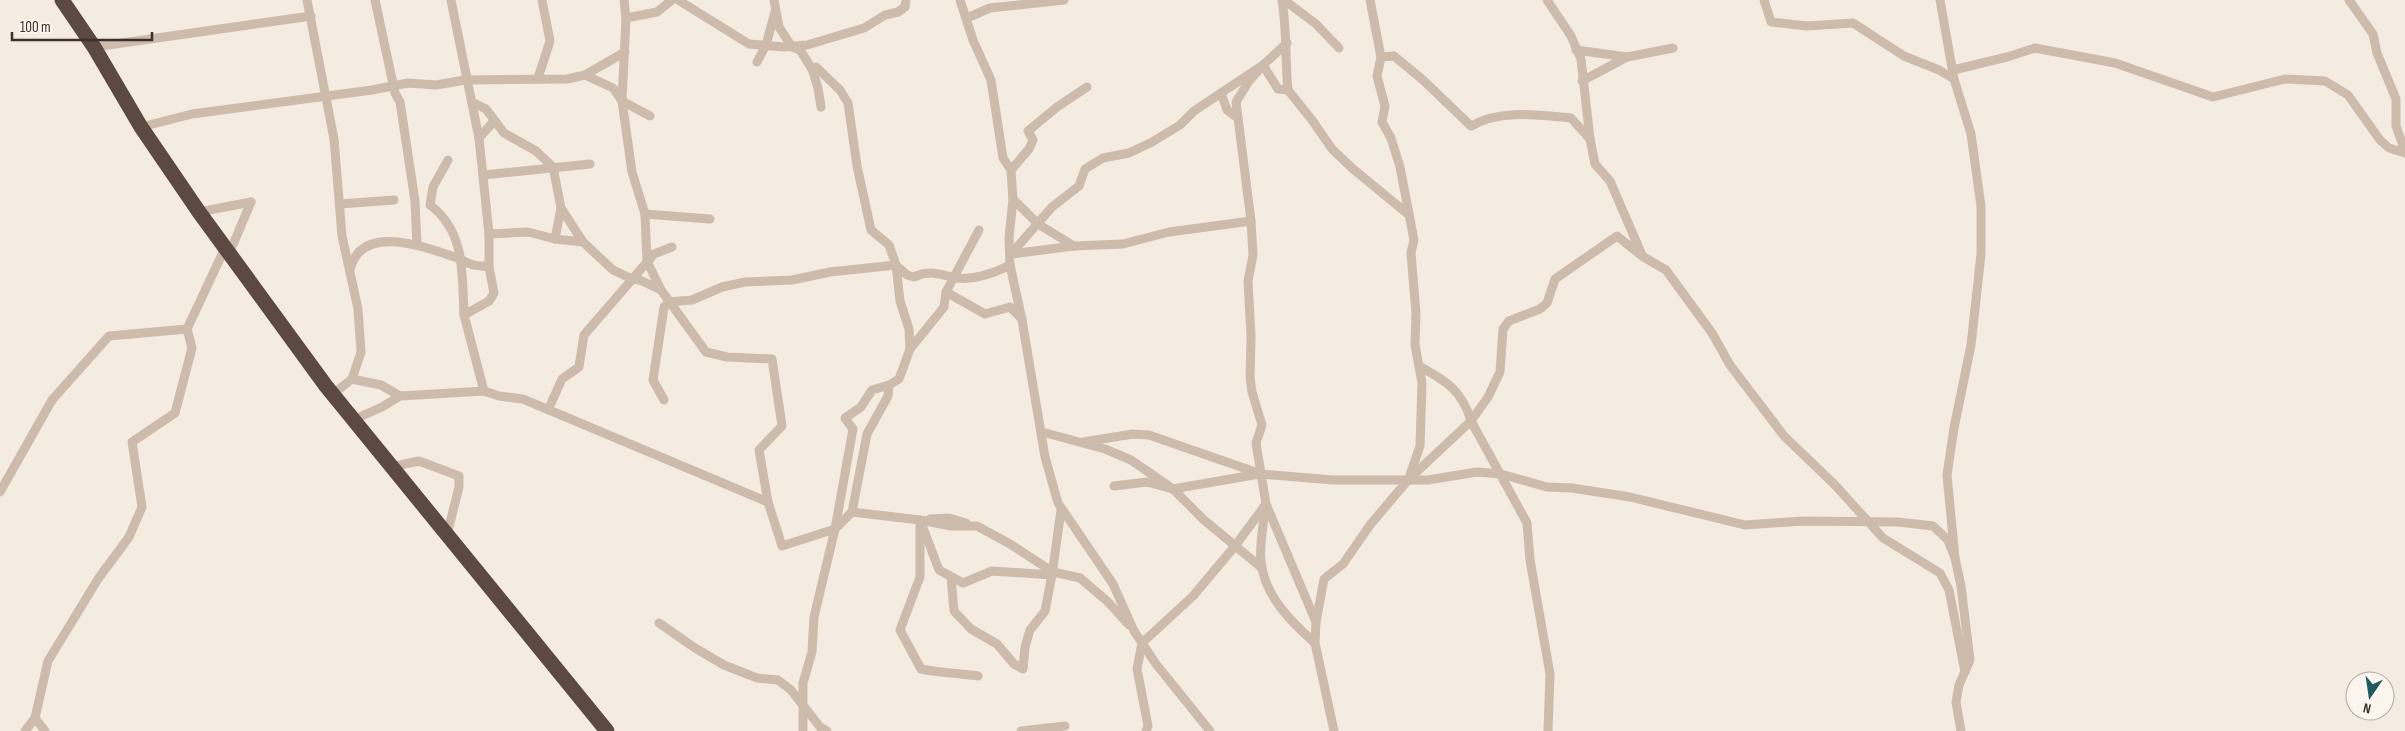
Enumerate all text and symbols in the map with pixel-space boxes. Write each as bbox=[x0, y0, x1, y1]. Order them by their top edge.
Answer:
scale bar bbox=[12, 10, 152, 42]
text: 100 m bbox=[20, 18, 51, 37]
north arrow bbox=[2345, 671, 2395, 721]
text: N bbox=[2362, 699, 2373, 717]

